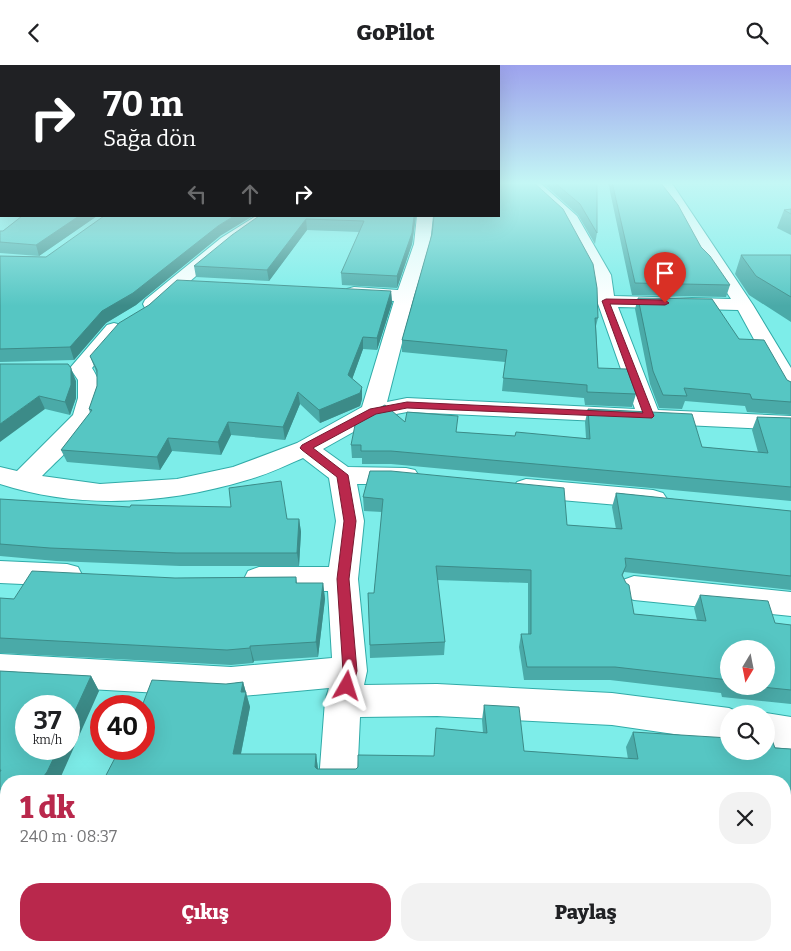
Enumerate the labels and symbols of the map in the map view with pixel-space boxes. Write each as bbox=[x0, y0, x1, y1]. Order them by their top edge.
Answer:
pin bbox=[644, 252, 686, 303]
north arrow bbox=[720, 640, 775, 695]
position arrow bbox=[320, 659, 372, 711]
speed limit sign: 40 bbox=[90, 695, 155, 760]

